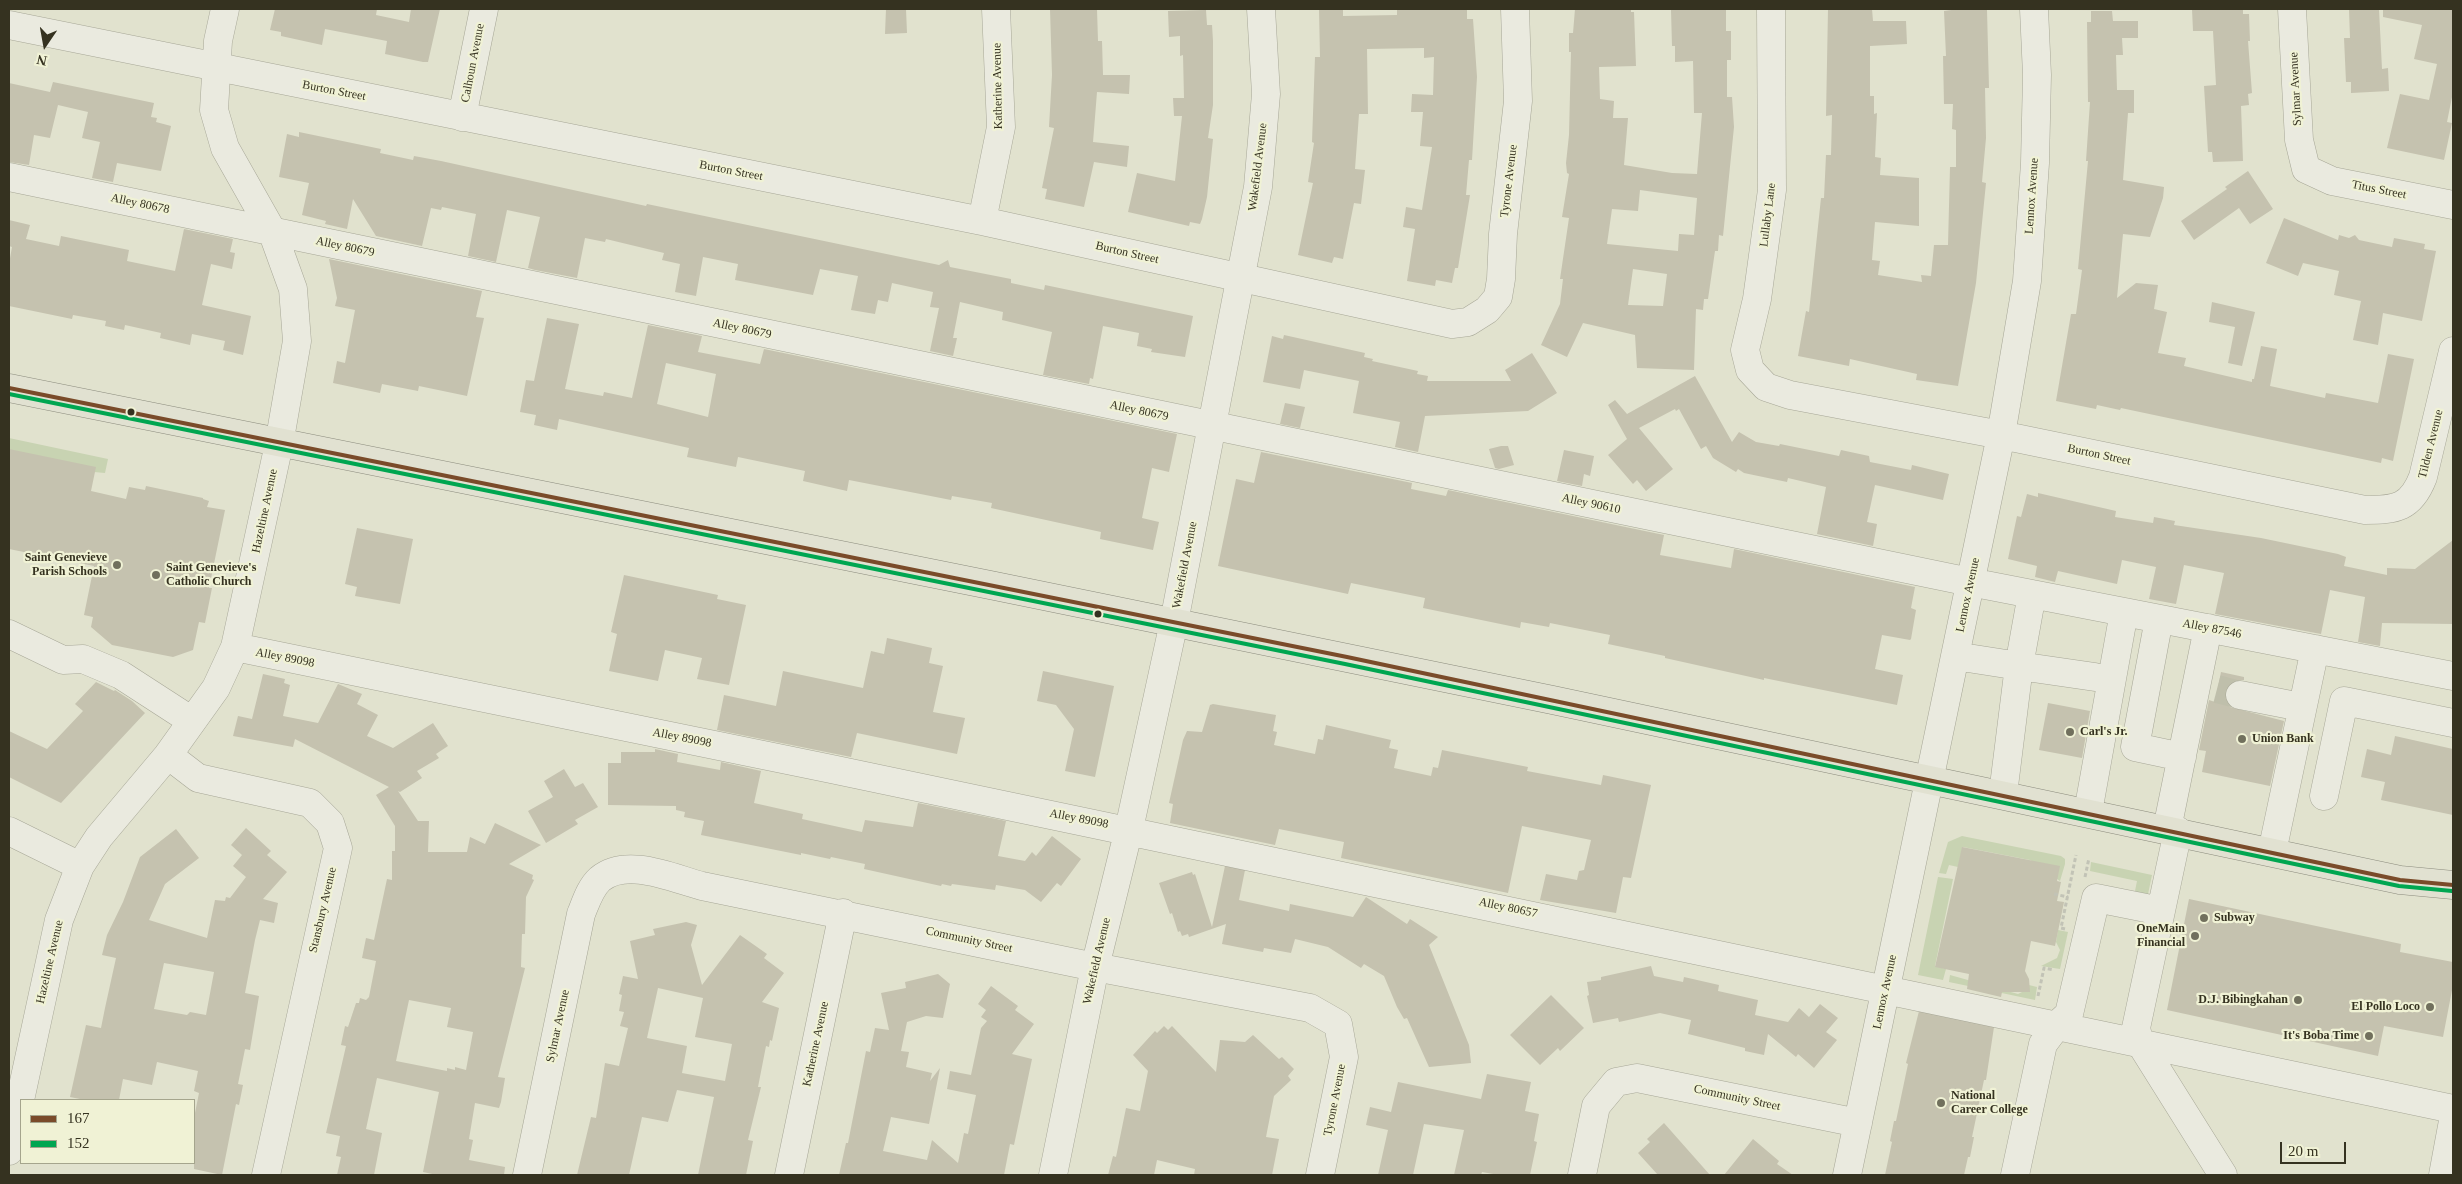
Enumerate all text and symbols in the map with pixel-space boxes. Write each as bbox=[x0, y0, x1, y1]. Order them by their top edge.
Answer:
north arrow bbox=[20, 20, 70, 70]
street label: Calhoun Avenue bbox=[458, 22, 488, 104]
street label: Katherine Avenue bbox=[990, 43, 1006, 129]
text: N bbox=[35, 52, 48, 69]
street label: Sylmar Avenue bbox=[2287, 52, 2305, 126]
street label: Burton Street bbox=[301, 78, 367, 104]
street label: Wakefield Avenue bbox=[1245, 122, 1271, 212]
street label: Tyrone Avenue bbox=[1497, 144, 1521, 218]
street label: Burton Street bbox=[698, 158, 764, 184]
street label: Lennox Avenue bbox=[2022, 158, 2042, 234]
street label: Titus Street bbox=[2351, 178, 2407, 202]
street label: Lullaby Lane bbox=[1757, 182, 1779, 248]
street label: Alley 80678 bbox=[109, 191, 171, 217]
street label: Alley 80679 bbox=[314, 234, 376, 260]
street label: Burton Street bbox=[1094, 239, 1160, 267]
street label: Alley 80679 bbox=[711, 316, 773, 342]
street label: Alley 80679 bbox=[1108, 398, 1170, 424]
unlabelled marker bbox=[126, 407, 136, 417]
street label: Tilden Avenue bbox=[2416, 408, 2446, 480]
street label: Burton Street bbox=[2066, 441, 2132, 469]
street label: Hazeltine Avenue bbox=[249, 468, 281, 554]
street label: Alley 90610 bbox=[1560, 491, 1622, 517]
street label: Wakefield Avenue bbox=[1169, 520, 1201, 610]
place label: Saint Genevieve Parish Schools bbox=[25, 551, 107, 579]
street label: Lennox Avenue bbox=[1953, 556, 1983, 634]
marker: Saint Genevieve Parish Schools bbox=[111, 559, 123, 571]
place label: Saint Genevieve's Catholic Church bbox=[166, 561, 256, 589]
marker: Saint Genevieve's Catholic Church bbox=[150, 569, 162, 581]
unlabelled marker bbox=[1093, 609, 1103, 619]
street label: Alley 87546 bbox=[2181, 616, 2243, 642]
street label: Alley 89098 bbox=[254, 645, 316, 671]
street label: Alley 89098 bbox=[651, 725, 713, 751]
place label: Carl's Jr. bbox=[2080, 725, 2128, 739]
marker: Carl's Jr. bbox=[2064, 726, 2076, 738]
place label: Union Bank bbox=[2252, 732, 2314, 746]
marker: Union Bank bbox=[2236, 733, 2248, 745]
street label: Alley 89098 bbox=[1048, 806, 1110, 832]
street label: Stansbury Avenue bbox=[306, 866, 340, 954]
street label: Alley 80657 bbox=[1477, 895, 1539, 921]
place label: Subway bbox=[2214, 911, 2255, 925]
marker: Subway bbox=[2198, 912, 2210, 924]
street label: Wakefield Avenue bbox=[1080, 916, 1114, 1006]
street label: Hazeltine Avenue bbox=[33, 919, 67, 1005]
place label: OneMain Financial bbox=[2136, 922, 2185, 950]
street label: Community Street bbox=[924, 924, 1014, 956]
marker: OneMain Financial bbox=[2189, 930, 2201, 942]
street label: Lennox Avenue bbox=[1870, 953, 1900, 1031]
street label: Sylmar Avenue bbox=[543, 988, 573, 1064]
place label: D.J. Bibingkahan bbox=[2198, 993, 2288, 1007]
marker: D.J. Bibingkahan bbox=[2292, 994, 2304, 1006]
street label: Katherine Avenue bbox=[800, 1000, 832, 1088]
place label: El Pollo Loco bbox=[2351, 1000, 2420, 1014]
marker: El Pollo Loco bbox=[2424, 1001, 2436, 1013]
place label: It's Boba Time bbox=[2283, 1029, 2359, 1043]
marker: It's Boba Time bbox=[2363, 1030, 2375, 1042]
street label: Tyrone Avenue bbox=[1321, 1063, 1349, 1137]
street label: Community Street bbox=[1692, 1082, 1782, 1114]
place label: National Career College bbox=[1951, 1089, 2028, 1117]
marker: National Career College bbox=[1935, 1097, 1947, 1109]
legend bbox=[20, 1099, 195, 1164]
text: 167 bbox=[67, 1110, 90, 1126]
scale bar bbox=[2282, 1132, 2348, 1164]
text: 152 bbox=[67, 1135, 90, 1151]
text: 20 m bbox=[2288, 1143, 2318, 1159]

